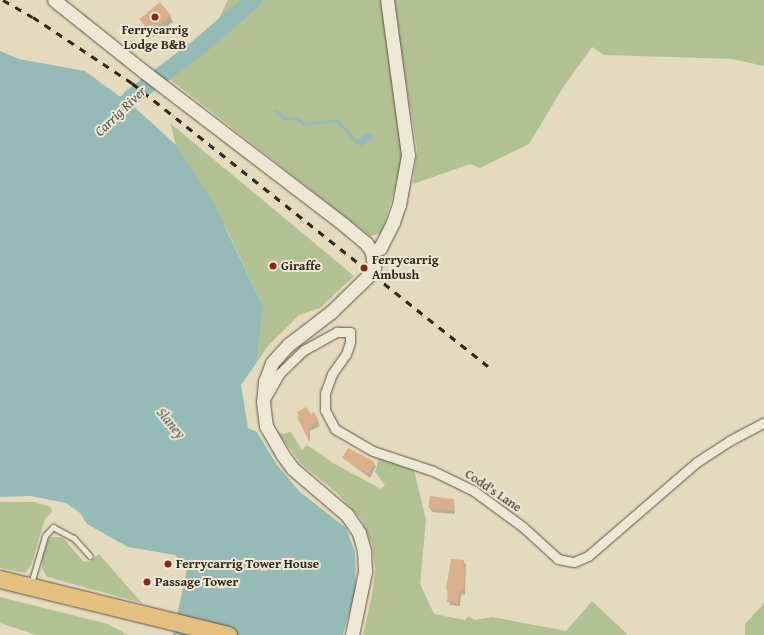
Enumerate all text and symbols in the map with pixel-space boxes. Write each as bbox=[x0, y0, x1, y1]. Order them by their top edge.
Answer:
marker: Ferrycarrig Lodge B&B bbox=[150, 12, 160, 22]
place label: Ferrycarrig Lodge B&B bbox=[122, 23, 188, 54]
water label: Carrig River bbox=[91, 82, 149, 140]
place label: Ferrycarrig Ambush bbox=[372, 253, 439, 284]
place label: Giraffe bbox=[281, 258, 321, 274]
marker: Giraffe bbox=[268, 261, 278, 271]
marker: Ferrycarrig Ambush bbox=[359, 263, 369, 273]
water label: Slaney bbox=[153, 404, 189, 442]
street label: Codd's Lane bbox=[462, 466, 524, 516]
place label: Ferrycarrig Tower House bbox=[176, 556, 319, 572]
marker: Ferrycarrig Tower House bbox=[163, 559, 173, 569]
place label: Passage Tower bbox=[155, 574, 239, 590]
marker: Passage Tower bbox=[142, 577, 152, 587]

